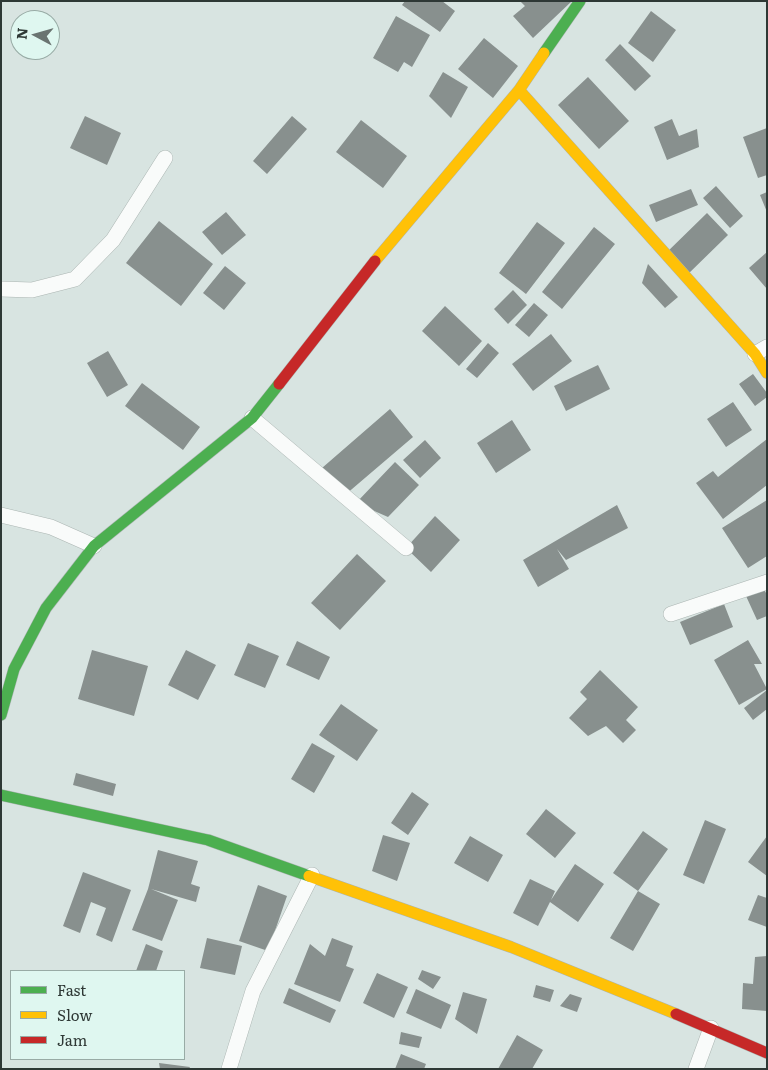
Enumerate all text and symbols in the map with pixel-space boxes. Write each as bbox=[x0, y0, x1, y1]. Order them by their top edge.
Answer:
north arrow bbox=[10, 10, 60, 60]
text: N bbox=[11, 27, 32, 40]
legend bbox=[10, 970, 185, 1060]
text: Fast bbox=[57, 978, 86, 1001]
text: Slow bbox=[57, 1003, 92, 1026]
text: Jam bbox=[57, 1028, 87, 1051]

